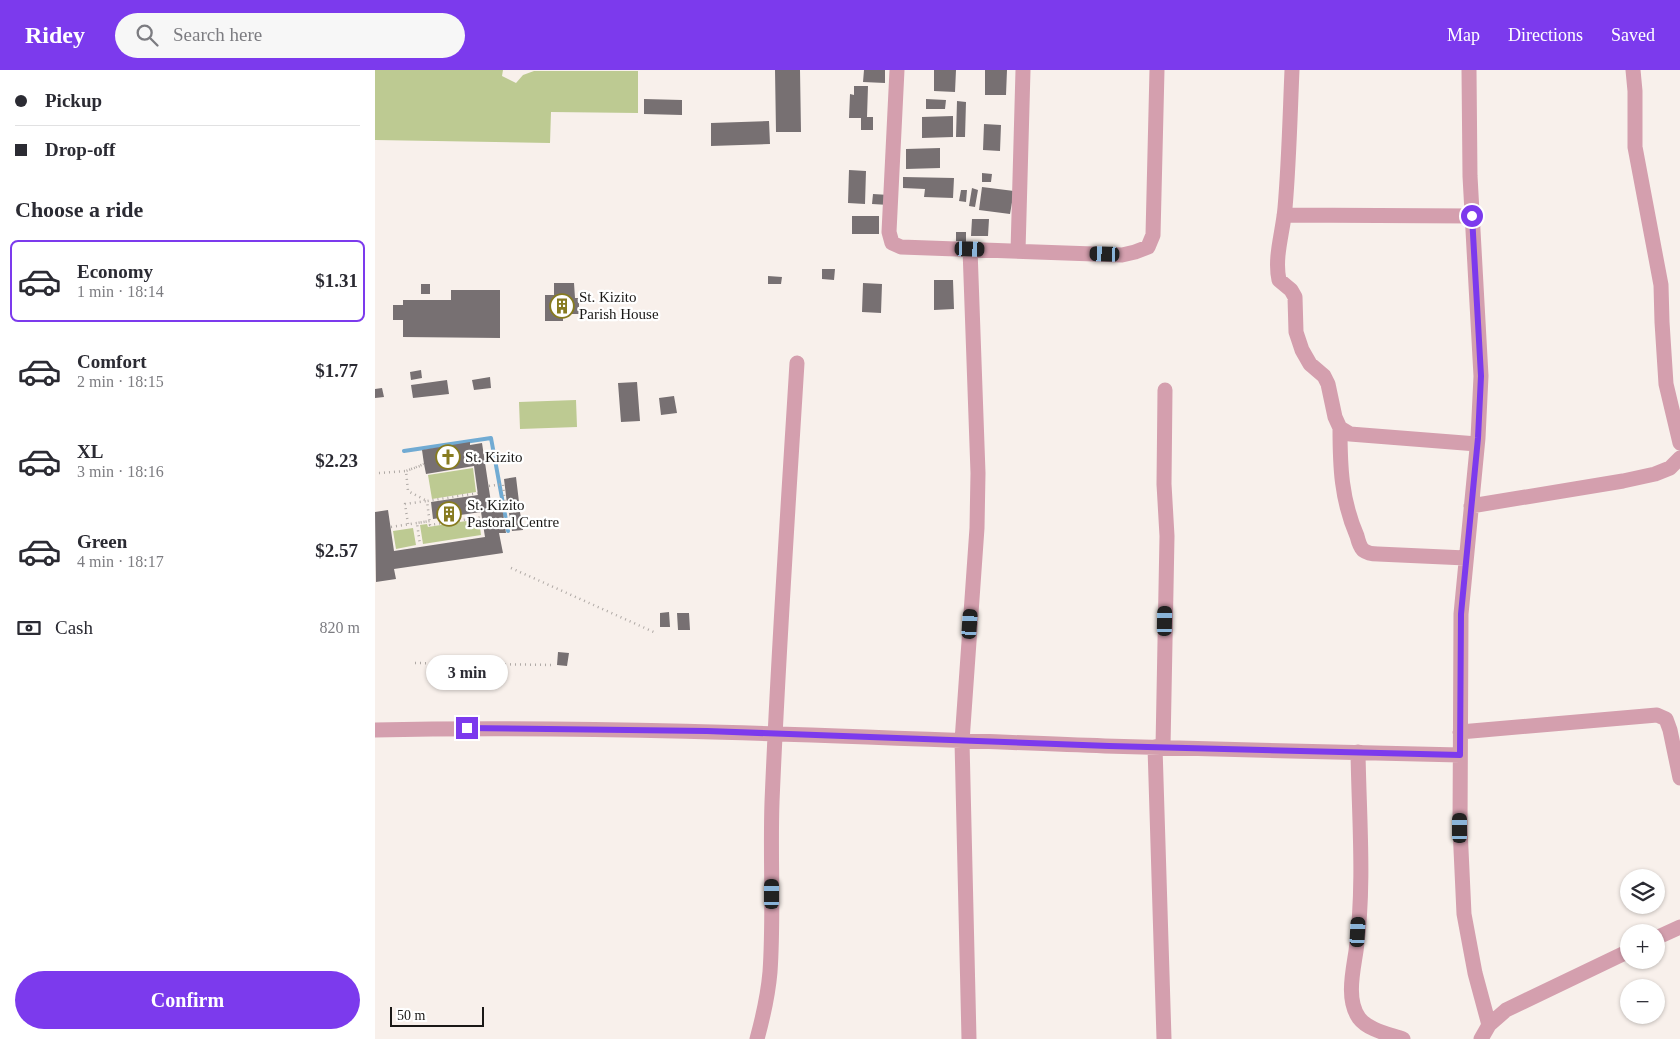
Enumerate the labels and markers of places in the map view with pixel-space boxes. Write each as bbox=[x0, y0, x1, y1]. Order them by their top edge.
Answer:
place label: St. Kizito Parish House bbox=[579, 289, 659, 322]
building icon: St. Kizito Parish House bbox=[549, 293, 575, 319]
church icon: St. Kizito bbox=[435, 444, 461, 470]
place label: St. Kizito bbox=[465, 449, 523, 465]
place label: St. Kizito Pastoral Centre bbox=[467, 497, 559, 530]
building icon: St. Kizito Pastoral Centre bbox=[436, 501, 462, 527]

